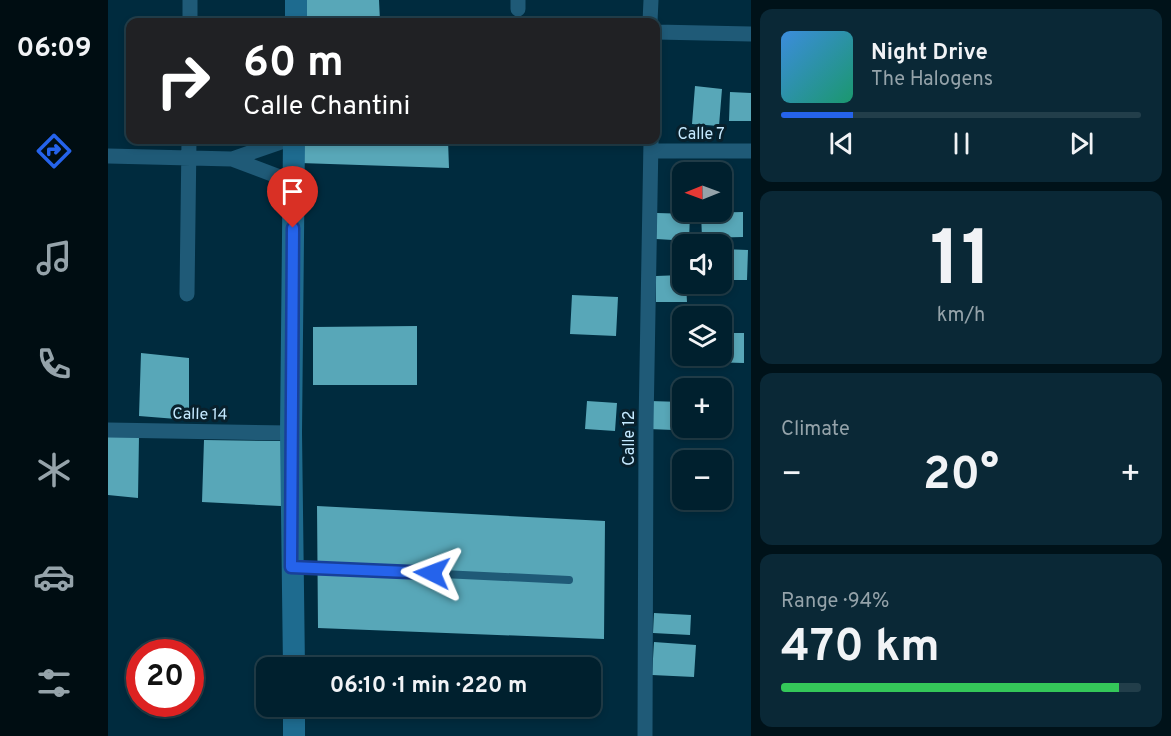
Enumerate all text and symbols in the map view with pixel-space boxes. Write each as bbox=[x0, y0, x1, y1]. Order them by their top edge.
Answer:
text: 06:09 bbox=[16, 32, 92, 66]
text: 60 m bbox=[243, 38, 344, 91]
text: Night Drive bbox=[871, 40, 988, 67]
icon: right bbox=[144, 42, 222, 120]
text: The Halogens bbox=[871, 67, 993, 93]
text: Calle Chantini bbox=[243, 90, 410, 124]
street label: Calle 7 bbox=[677, 125, 725, 145]
icon: previous bbox=[825, 127, 858, 160]
icon: pause bbox=[945, 127, 978, 160]
icon: next bbox=[1065, 127, 1098, 160]
icon: directions bbox=[33, 130, 75, 172]
north arrow bbox=[672, 162, 732, 222]
map controls bbox=[672, 162, 732, 510]
pin bbox=[267, 166, 318, 228]
icon: arrive bbox=[276, 175, 309, 208]
text: 11 bbox=[930, 214, 992, 313]
button: sound bbox=[672, 234, 732, 294]
icon: music bbox=[33, 237, 75, 279]
text: km/h bbox=[937, 303, 985, 329]
button: layers bbox=[672, 306, 732, 366]
icon: phone bbox=[33, 343, 75, 385]
button: + bbox=[672, 378, 732, 438]
street label: Calle 14 bbox=[172, 405, 228, 425]
street label: Calle 12 bbox=[620, 410, 640, 466]
text: Climate bbox=[781, 417, 850, 443]
text: 20° bbox=[923, 448, 999, 505]
icon: climate bbox=[33, 449, 75, 491]
button: − bbox=[672, 450, 732, 510]
text: − bbox=[781, 455, 802, 497]
text: + bbox=[1120, 455, 1141, 497]
position arrow bbox=[400, 541, 464, 605]
icon: car bbox=[33, 556, 75, 598]
text: Range · 94% bbox=[781, 589, 890, 615]
text: 470 km bbox=[781, 620, 940, 677]
speed limit sign: 20 bbox=[126, 639, 204, 717]
icon: filters bbox=[33, 662, 75, 704]
text: 06:10 · 1 min · 220 m bbox=[330, 673, 527, 700]

